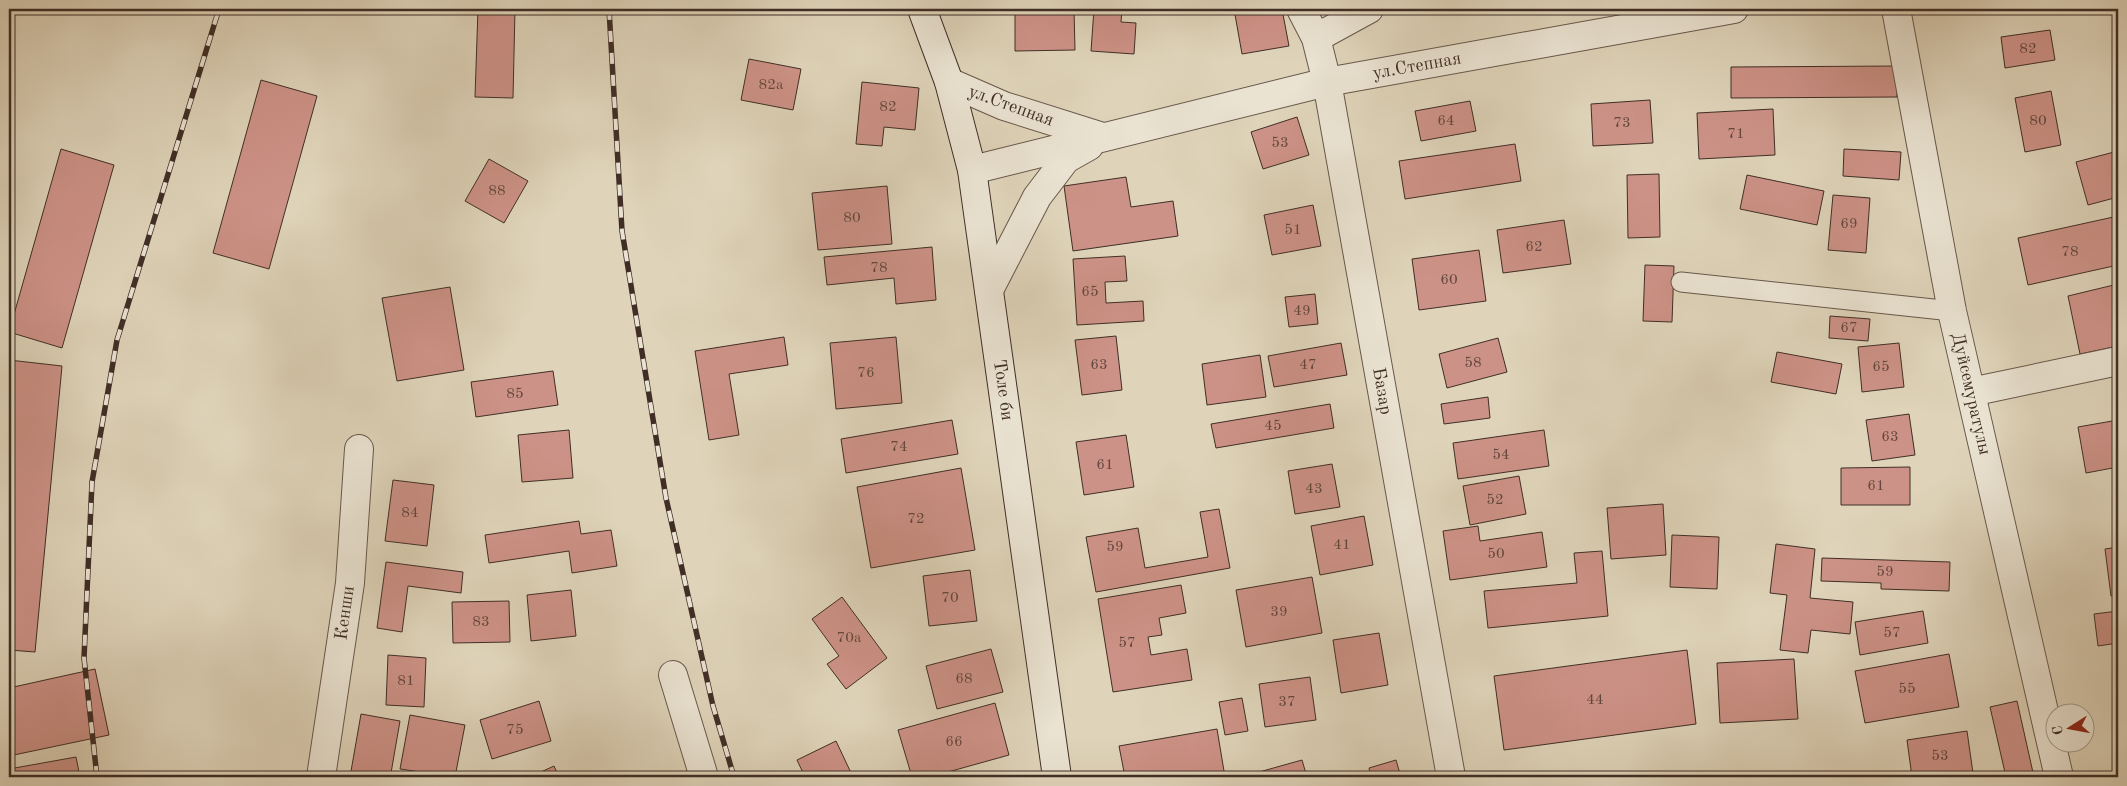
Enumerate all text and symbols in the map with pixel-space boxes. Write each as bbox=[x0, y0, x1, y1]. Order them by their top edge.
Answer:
house number: 82 bbox=[2019, 42, 2037, 57]
street label: ул.Степная bbox=[1371, 49, 1463, 83]
house number: 82а bbox=[759, 78, 784, 93]
street label: ул.Степная bbox=[966, 82, 1056, 130]
house number: 82 bbox=[879, 100, 897, 115]
house number: 64 bbox=[1437, 114, 1455, 129]
house number: 80 bbox=[2029, 114, 2047, 129]
house number: 73 bbox=[1613, 116, 1631, 131]
house number: 71 bbox=[1727, 127, 1745, 142]
house number: 53 bbox=[1271, 136, 1289, 151]
house number: 88 bbox=[488, 184, 506, 199]
house number: 80 bbox=[843, 211, 861, 226]
house number: 69 bbox=[1840, 217, 1858, 232]
house number: 51 bbox=[1284, 223, 1302, 238]
house number: 62 bbox=[1525, 240, 1543, 255]
house number: 78 bbox=[2061, 245, 2079, 260]
house number: 78 bbox=[870, 261, 888, 276]
house number: 60 bbox=[1440, 273, 1458, 288]
house number: 65 bbox=[1081, 285, 1099, 300]
house number: 49 bbox=[1293, 304, 1311, 319]
house number: 67 bbox=[1840, 321, 1858, 336]
street label: Дуйсемуратулы bbox=[1948, 331, 1994, 457]
house number: 58 bbox=[1464, 356, 1482, 371]
street label: Толе би bbox=[990, 358, 1016, 422]
house number: 63 bbox=[1090, 358, 1108, 373]
house number: 47 bbox=[1299, 358, 1317, 373]
house number: 65 bbox=[1872, 360, 1890, 375]
house number: 76 bbox=[857, 366, 875, 381]
street label: Базар bbox=[1369, 366, 1395, 416]
house number: 85 bbox=[506, 387, 524, 402]
house number: 45 bbox=[1264, 419, 1282, 434]
house number: 63 bbox=[1881, 430, 1899, 445]
house number: 74 bbox=[890, 440, 908, 455]
house number: 54 bbox=[1492, 448, 1510, 463]
house number: 61 bbox=[1096, 458, 1114, 473]
house number: 61 bbox=[1867, 479, 1885, 494]
house number: 43 bbox=[1305, 482, 1323, 497]
house number: 52 bbox=[1486, 493, 1504, 508]
house number: 84 bbox=[401, 506, 419, 521]
house number: 72 bbox=[907, 512, 925, 527]
house number: 41 bbox=[1333, 538, 1351, 553]
house number: 59 bbox=[1106, 540, 1124, 555]
house number: 50 bbox=[1487, 547, 1505, 562]
house number: 59 bbox=[1876, 565, 1894, 580]
street label: Кенши bbox=[332, 585, 358, 641]
house number: 70 bbox=[941, 591, 959, 606]
house number: 39 bbox=[1270, 605, 1288, 620]
house number: 83 bbox=[472, 615, 490, 630]
house number: 57 bbox=[1883, 626, 1901, 641]
house number: 70а bbox=[837, 631, 862, 646]
house number: 57 bbox=[1118, 636, 1136, 651]
house number: 68 bbox=[955, 672, 973, 687]
house number: 81 bbox=[397, 674, 415, 689]
house number: 55 bbox=[1898, 682, 1916, 697]
house number: 44 bbox=[1586, 693, 1604, 708]
house number: 37 bbox=[1278, 695, 1296, 710]
north arrow bbox=[2044, 704, 2094, 754]
house number: 75 bbox=[506, 723, 524, 738]
text: С bbox=[2050, 724, 2066, 736]
house number: 66 bbox=[945, 735, 963, 750]
house number: 53 bbox=[1931, 749, 1949, 764]

